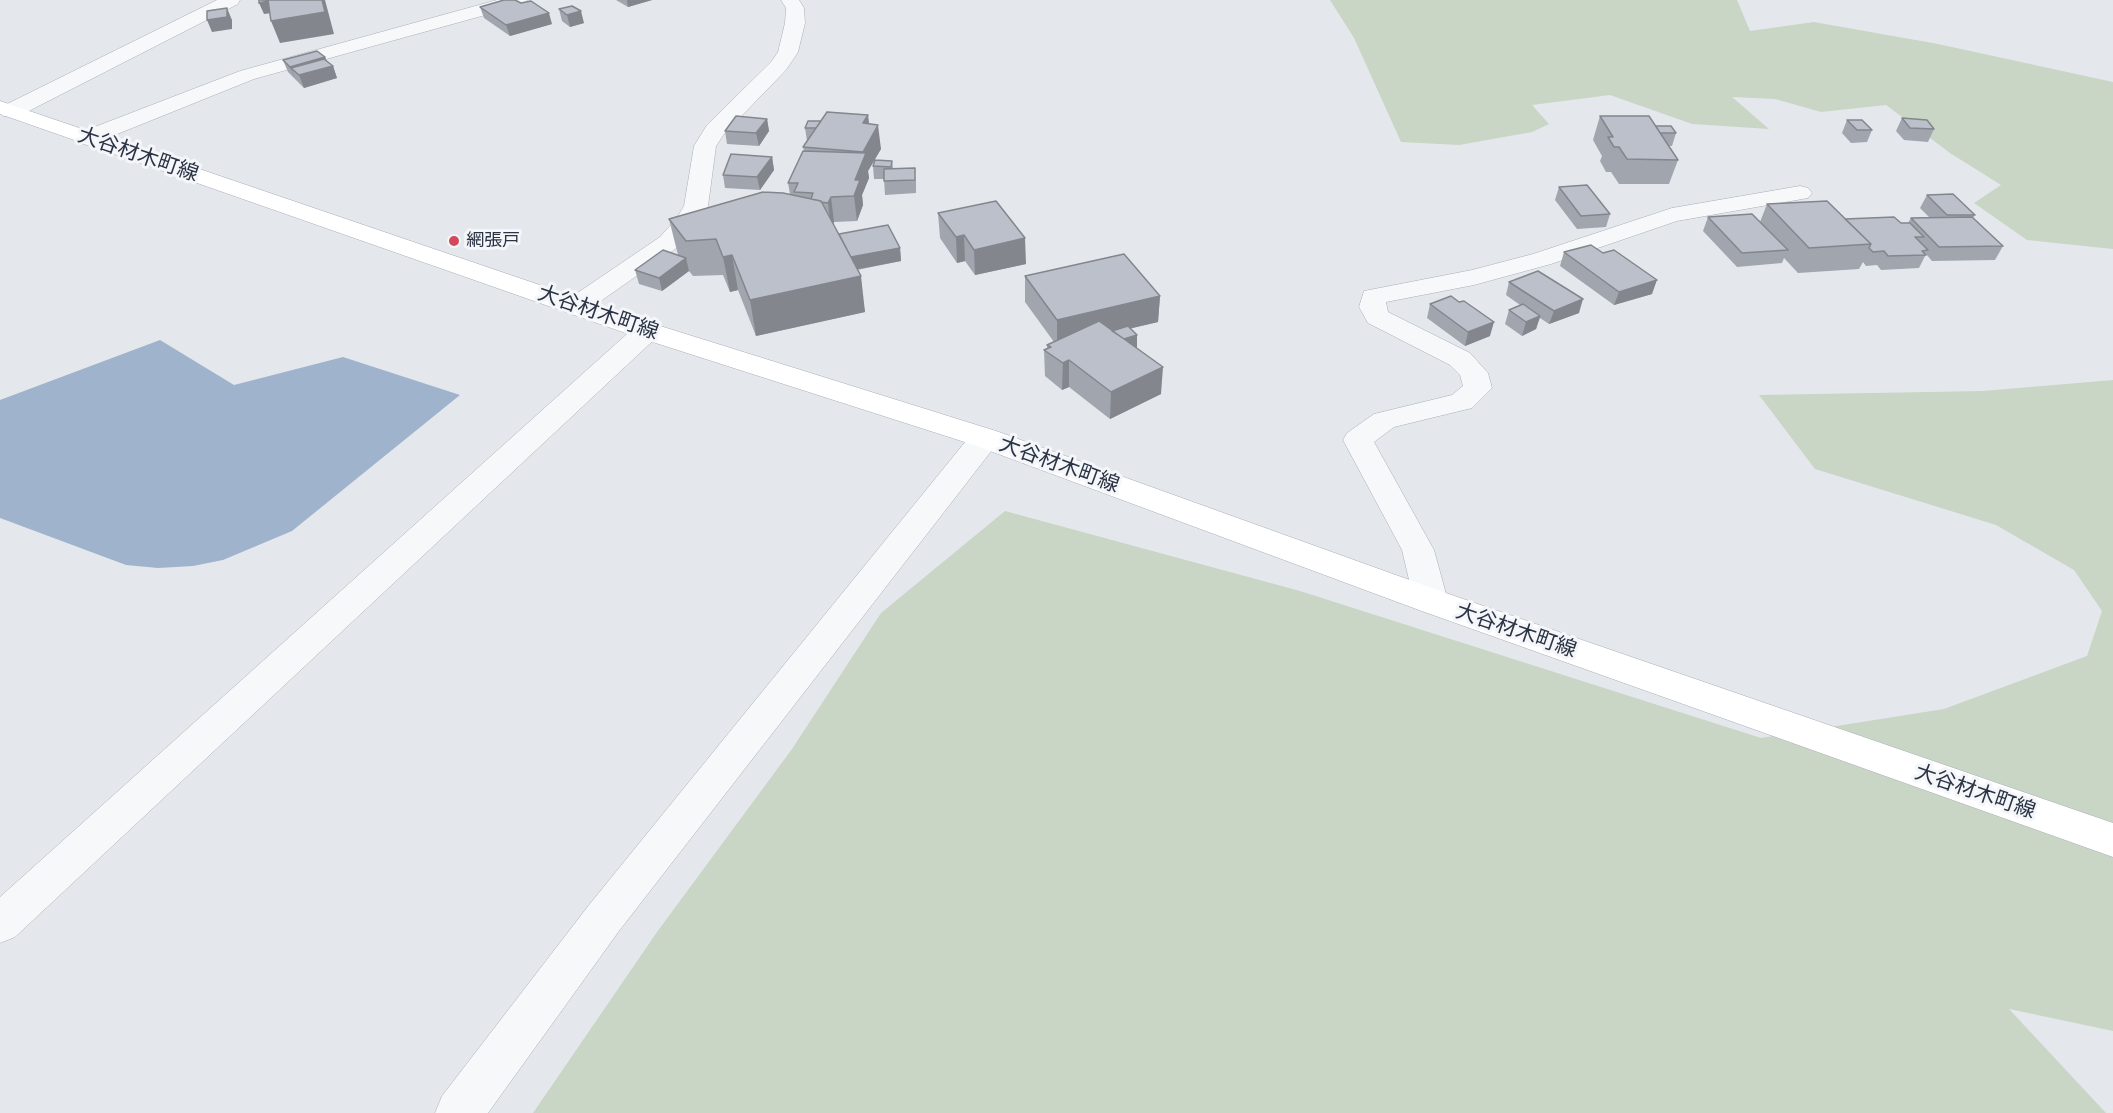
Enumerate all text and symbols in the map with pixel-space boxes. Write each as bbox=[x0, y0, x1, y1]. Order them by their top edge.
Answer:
street label: 大谷材木町線 bbox=[74, 123, 202, 187]
place label: 網張戸 bbox=[466, 230, 520, 252]
marker: 網張戸 bbox=[447, 234, 461, 248]
street label: 大谷材木町線 bbox=[534, 281, 662, 345]
street label: 大谷材木町線 bbox=[995, 432, 1123, 498]
street label: 大谷材木町線 bbox=[1452, 599, 1580, 663]
street label: 大谷材木町線 bbox=[1911, 760, 2039, 824]

